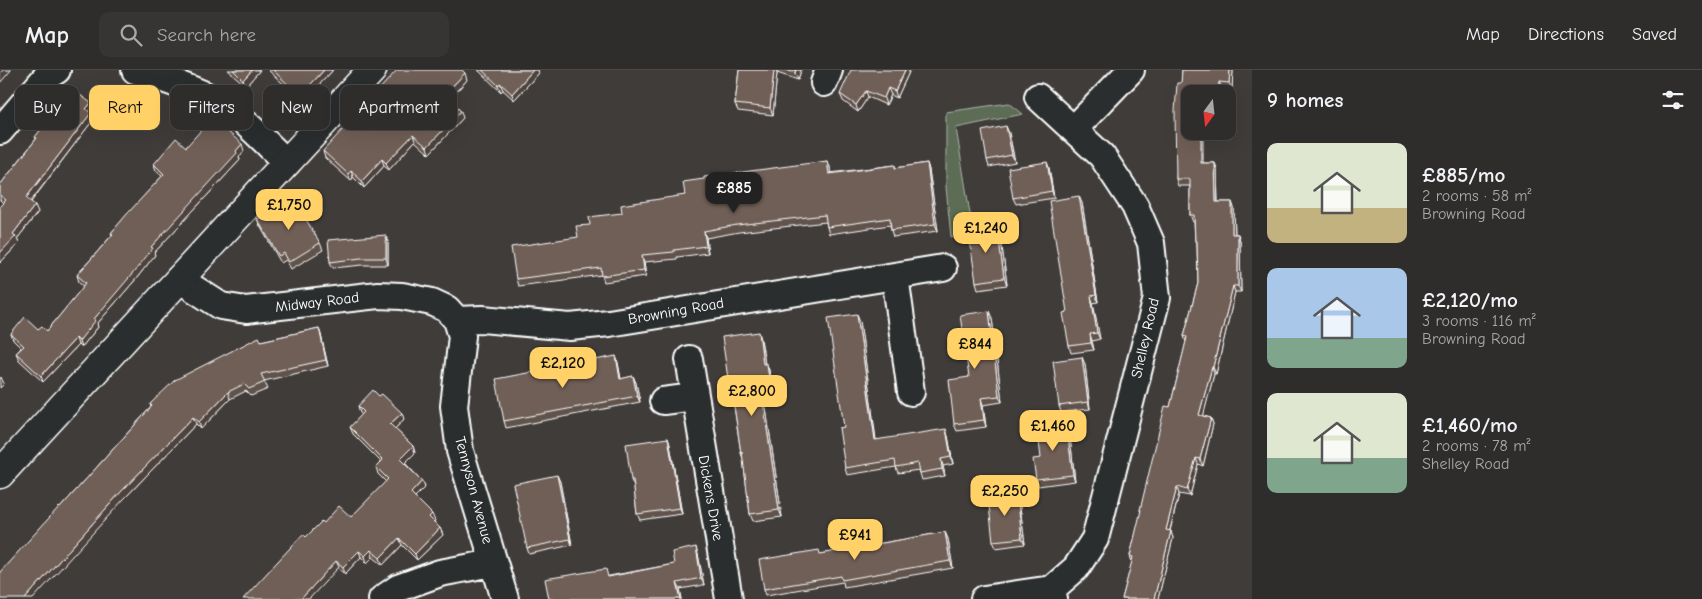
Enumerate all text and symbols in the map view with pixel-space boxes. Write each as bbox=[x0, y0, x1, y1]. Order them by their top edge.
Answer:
search box bbox=[99, 12, 449, 57]
text: Map bbox=[25, 21, 69, 49]
icon: search bbox=[117, 21, 145, 49]
text: Search here bbox=[157, 24, 256, 46]
text: Map bbox=[1466, 24, 1500, 45]
text: Directions bbox=[1528, 24, 1604, 45]
text: Saved bbox=[1632, 24, 1677, 45]
chip: Buy bbox=[15, 85, 79, 130]
chip: Rent bbox=[89, 85, 160, 130]
chip: Filters bbox=[170, 85, 253, 130]
chip: New bbox=[263, 85, 330, 130]
chip: Apartment bbox=[340, 85, 457, 130]
north arrow bbox=[1181, 85, 1236, 140]
map controls bbox=[1181, 85, 1236, 140]
icon: filters bbox=[1659, 86, 1687, 114]
text: 9 homes bbox=[1267, 88, 1343, 112]
icon: home bbox=[1307, 163, 1367, 223]
text: £885/mo bbox=[1422, 163, 1505, 187]
pin: £885 bbox=[704, 172, 764, 214]
text: £885 bbox=[716, 179, 752, 197]
text: 2 rooms · 58 m² bbox=[1422, 187, 1532, 205]
pin: £1,750 bbox=[248, 189, 330, 231]
text: £1,750 bbox=[267, 196, 311, 214]
text: Browning Road bbox=[1422, 205, 1526, 223]
pin: £1,240 bbox=[945, 212, 1027, 254]
text: £1,240 bbox=[964, 219, 1008, 237]
street label: Midway Road bbox=[274, 288, 360, 316]
icon: home bbox=[1307, 288, 1367, 348]
text: £2,120/mo bbox=[1422, 288, 1518, 312]
street label: Browning Road bbox=[627, 294, 725, 328]
street label: Shelley Road bbox=[1127, 296, 1163, 380]
text: 3 rooms · 116 m² bbox=[1422, 312, 1536, 330]
pin: £844 bbox=[945, 328, 1005, 370]
text: Browning Road bbox=[1422, 330, 1526, 348]
text: £844 bbox=[958, 335, 992, 353]
pin: £2,120 bbox=[522, 346, 604, 389]
text: £2,120 bbox=[541, 354, 585, 372]
pin: £2,800 bbox=[711, 374, 793, 417]
text: £2,800 bbox=[728, 382, 776, 400]
pin: £1,460 bbox=[1012, 410, 1094, 452]
icon: home bbox=[1307, 413, 1367, 473]
text: £1,460/mo bbox=[1422, 413, 1518, 437]
text: £1,460 bbox=[1031, 417, 1075, 435]
street label: Tennyson Avenue bbox=[451, 434, 497, 546]
text: 2 rooms · 78 m² bbox=[1422, 437, 1530, 455]
street label: Dickens Drive bbox=[695, 454, 727, 543]
text: Shelley Road bbox=[1422, 455, 1510, 473]
pin: £2,250 bbox=[964, 474, 1046, 517]
text: £2,250 bbox=[981, 482, 1029, 500]
pin: £941 bbox=[825, 518, 885, 561]
text: £941 bbox=[839, 526, 871, 544]

